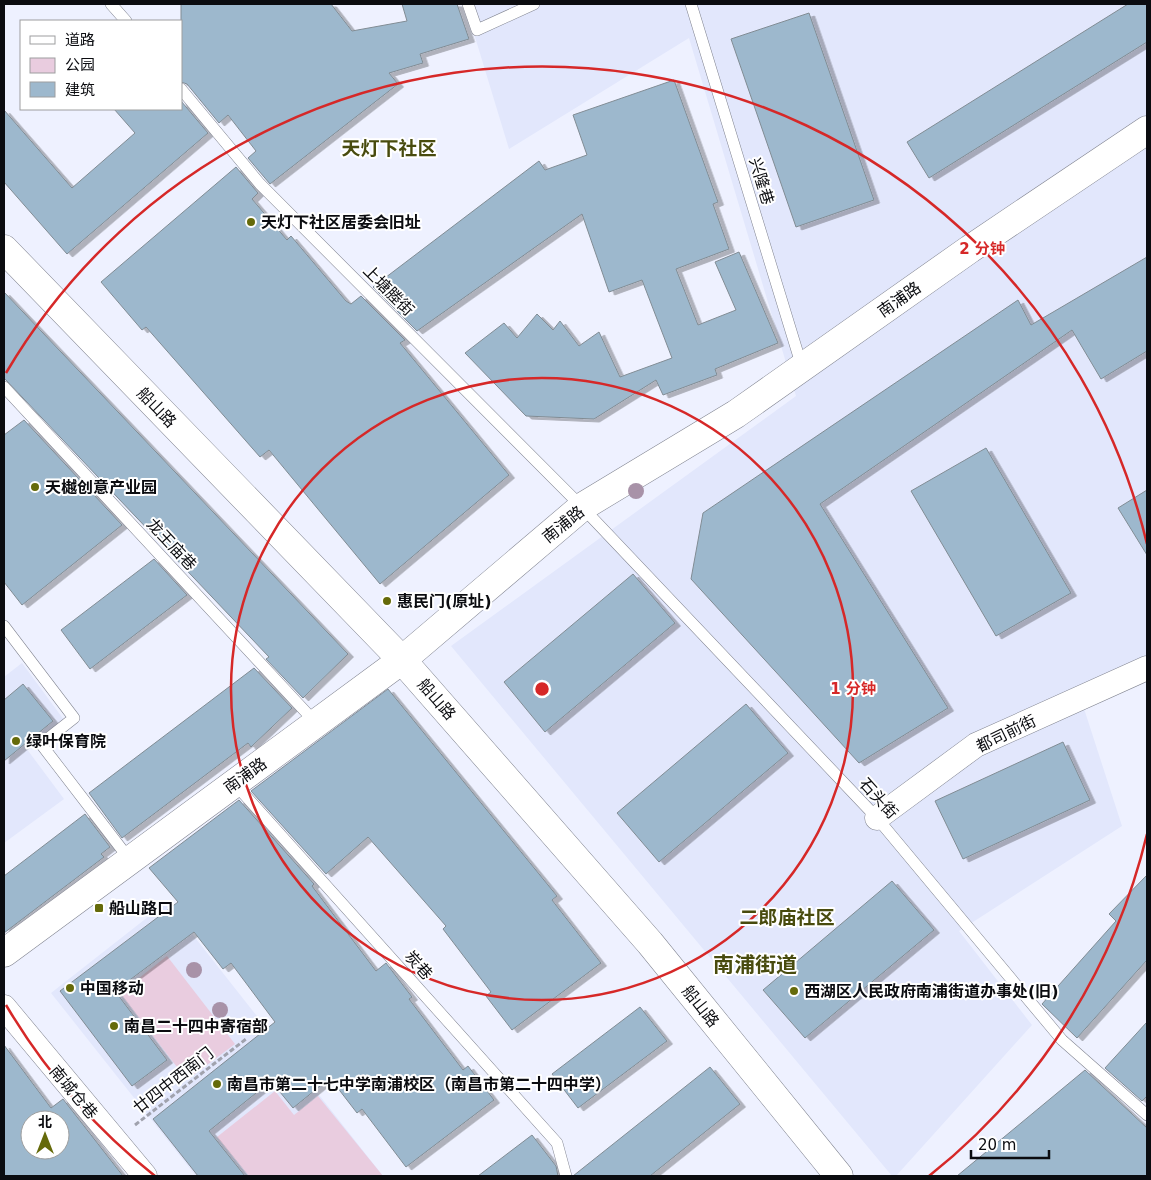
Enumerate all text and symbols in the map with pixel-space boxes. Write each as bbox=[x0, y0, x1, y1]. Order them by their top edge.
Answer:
legend bbox=[20, 20, 182, 110]
text: 道路 bbox=[65, 31, 95, 49]
text: 公园 bbox=[65, 56, 95, 74]
text: 建筑 bbox=[65, 81, 95, 99]
district label: 天灯下社区 bbox=[341, 137, 437, 159]
street label: 兴隆巷 bbox=[745, 155, 778, 207]
place label: 天灯下社区居委会旧址 bbox=[261, 213, 421, 232]
marker: 天灯下社区居委会旧址 bbox=[245, 216, 257, 228]
text: 2 分钟 bbox=[959, 240, 1005, 258]
street label: 上塘塍街 bbox=[359, 261, 418, 320]
street label: 南浦路 bbox=[874, 278, 924, 321]
street label: 船山路 bbox=[133, 383, 180, 431]
place label: 天樾创意产业园 bbox=[45, 478, 157, 497]
marker: 天樾创意产业园 bbox=[29, 481, 41, 493]
street label: 南浦路 bbox=[539, 502, 588, 547]
street label: 龙王庙巷 bbox=[143, 514, 200, 574]
place label: 惠民门(原址) bbox=[397, 592, 492, 611]
marker: 惠民门(原址) bbox=[381, 595, 393, 607]
street label: 船山路 bbox=[414, 675, 460, 724]
centre of rings bbox=[533, 680, 551, 698]
text: 1 分钟 bbox=[830, 680, 876, 698]
street label: 都司前街 bbox=[973, 711, 1039, 756]
place label: 绿叶保育院 bbox=[26, 732, 106, 751]
marker: 绿叶保育院 bbox=[10, 735, 22, 747]
street label: 南浦路 bbox=[220, 754, 270, 797]
street label: 石头街 bbox=[856, 774, 902, 823]
place label: 船山路口 bbox=[109, 899, 173, 918]
marker: 船山路口 bbox=[93, 902, 105, 914]
district label: 二郎庙社区 bbox=[739, 906, 835, 928]
street label: 炭巷 bbox=[401, 947, 436, 984]
district label: 南浦街道 bbox=[713, 953, 797, 977]
place label: 中国移动 bbox=[80, 979, 144, 998]
marker: 中国移动 bbox=[64, 982, 76, 994]
street label: 船山路 bbox=[678, 982, 723, 1031]
place label: 西湖区人民政府南浦街道办事处(旧) bbox=[804, 982, 1059, 1001]
marker: 西湖区人民政府南浦街道办事处(旧) bbox=[788, 985, 800, 997]
place label: 南昌二十四中寄宿部 bbox=[124, 1017, 268, 1036]
marker: 南昌二十四中寄宿部 bbox=[108, 1020, 120, 1032]
street label: 廿四中西南门 bbox=[130, 1043, 217, 1117]
street label: 南城仓巷 bbox=[46, 1062, 101, 1123]
place label: 南昌市第二十七中学南浦校区（南昌市第二十四中学） bbox=[227, 1075, 611, 1094]
marker: 南昌市第二十七中学南浦校区（南昌市第二十四中学） bbox=[211, 1078, 223, 1090]
north arrow bbox=[20, 1110, 70, 1160]
text: 北 bbox=[38, 1114, 52, 1130]
scale bar bbox=[971, 1128, 1048, 1160]
text: 20 m bbox=[978, 1136, 1016, 1154]

